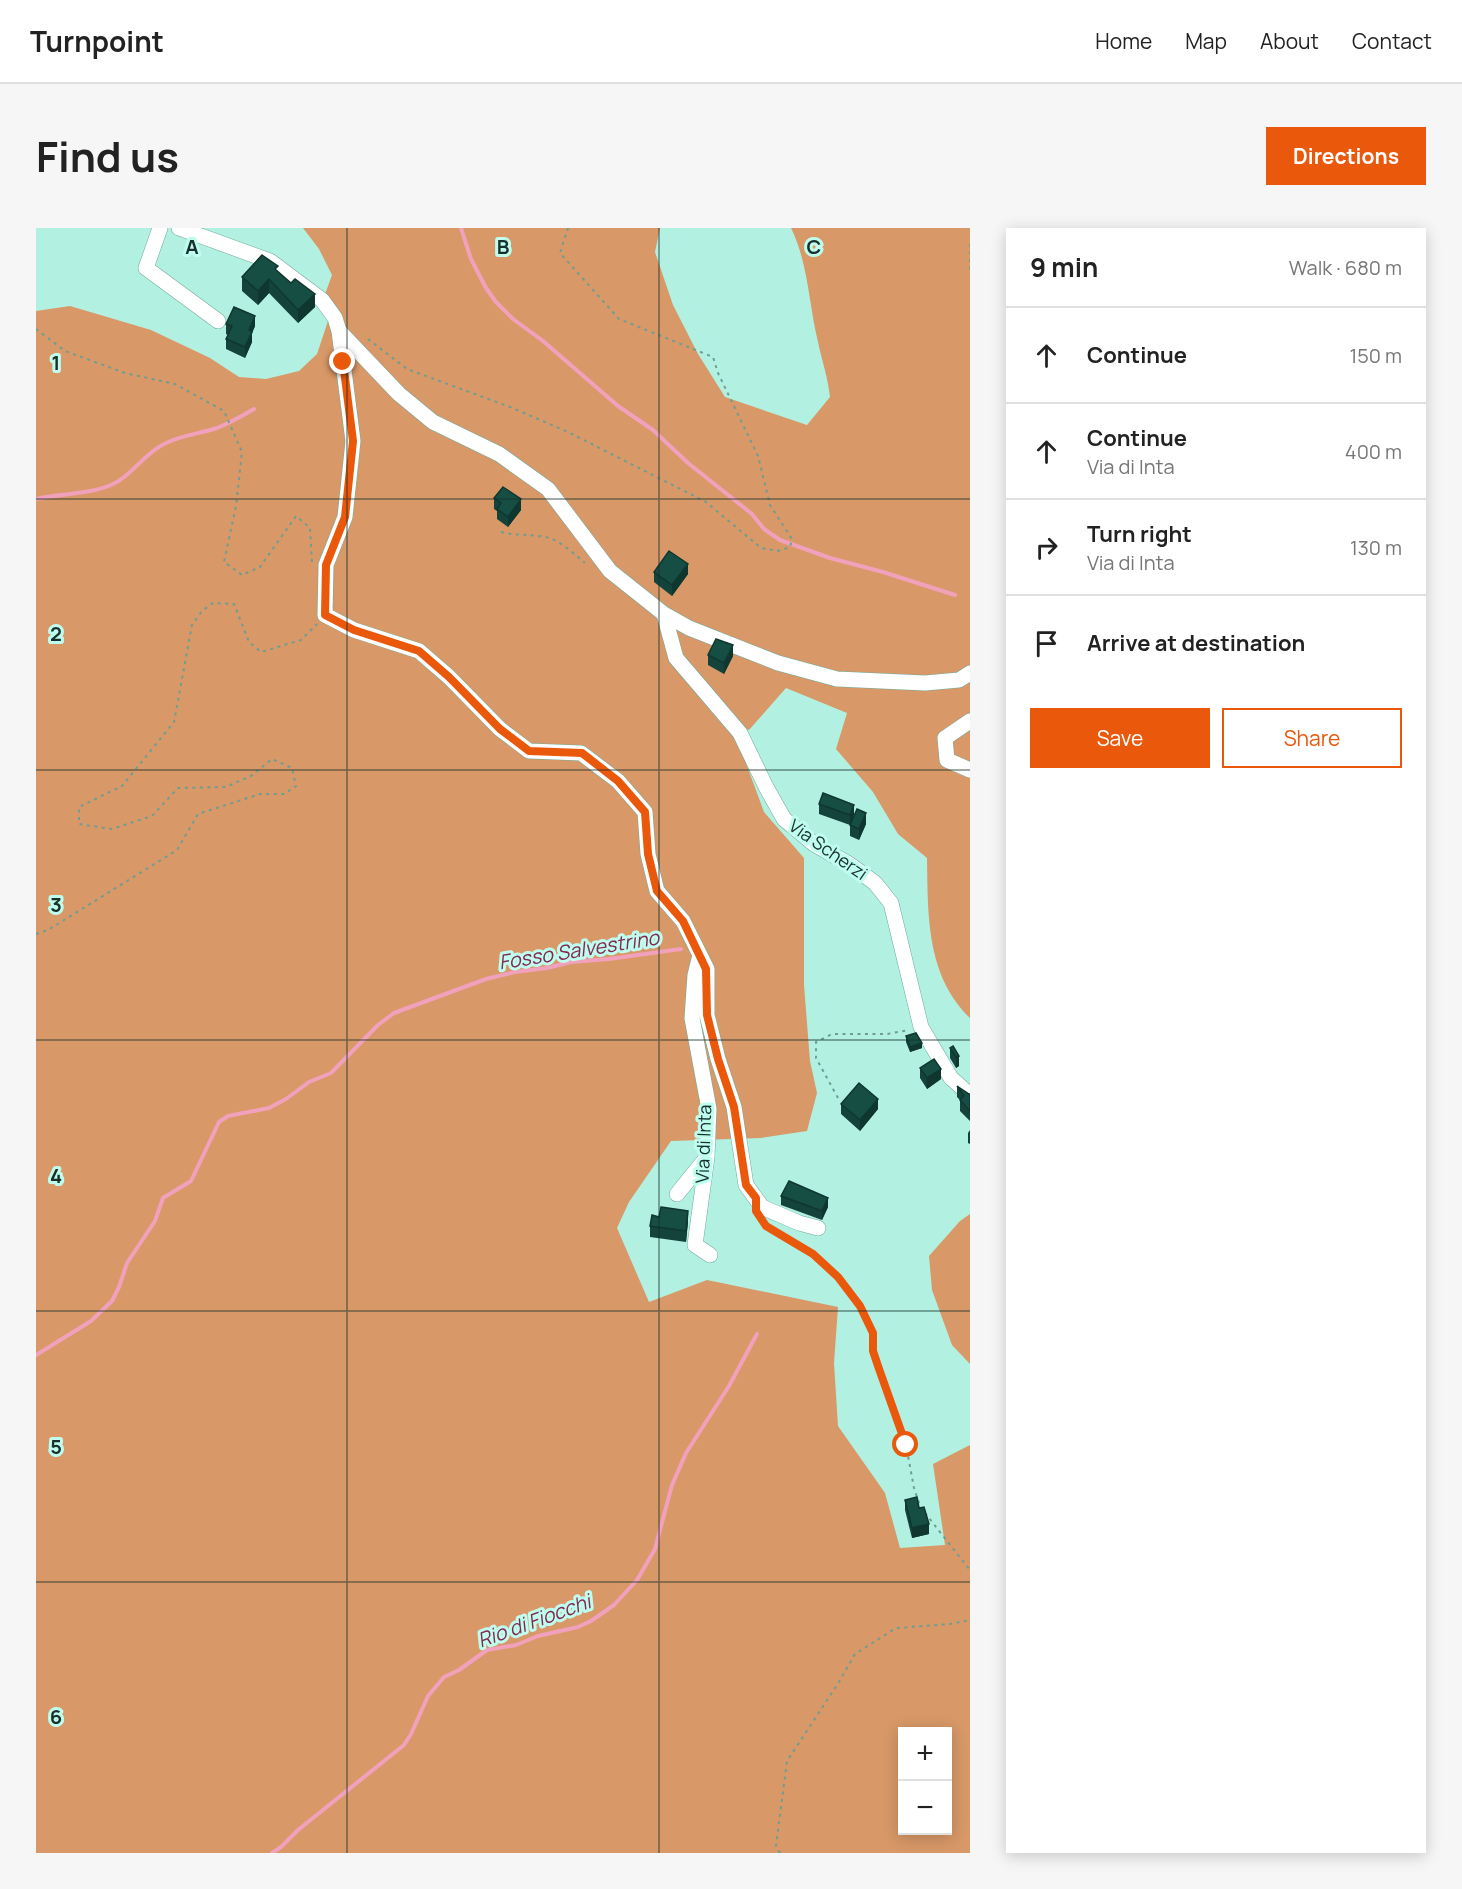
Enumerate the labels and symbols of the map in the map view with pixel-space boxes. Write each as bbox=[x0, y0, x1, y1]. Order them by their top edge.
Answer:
text: A bbox=[185, 233, 199, 260]
text: B bbox=[497, 233, 510, 260]
text: C bbox=[807, 233, 821, 260]
route end bbox=[329, 348, 355, 374]
text: 1 bbox=[52, 349, 60, 376]
text: 2 bbox=[50, 620, 62, 647]
street label: Via Scherzi bbox=[784, 813, 873, 885]
text: 3 bbox=[50, 891, 62, 918]
water label: Fosso Salvestrino bbox=[497, 923, 662, 976]
street label: Via di Inta bbox=[690, 1104, 716, 1184]
text: 4 bbox=[50, 1162, 62, 1189]
route start bbox=[892, 1431, 918, 1457]
text: 5 bbox=[50, 1433, 62, 1460]
water label: Rio di Fiocchi bbox=[473, 1587, 596, 1653]
text: 6 bbox=[50, 1703, 62, 1730]

